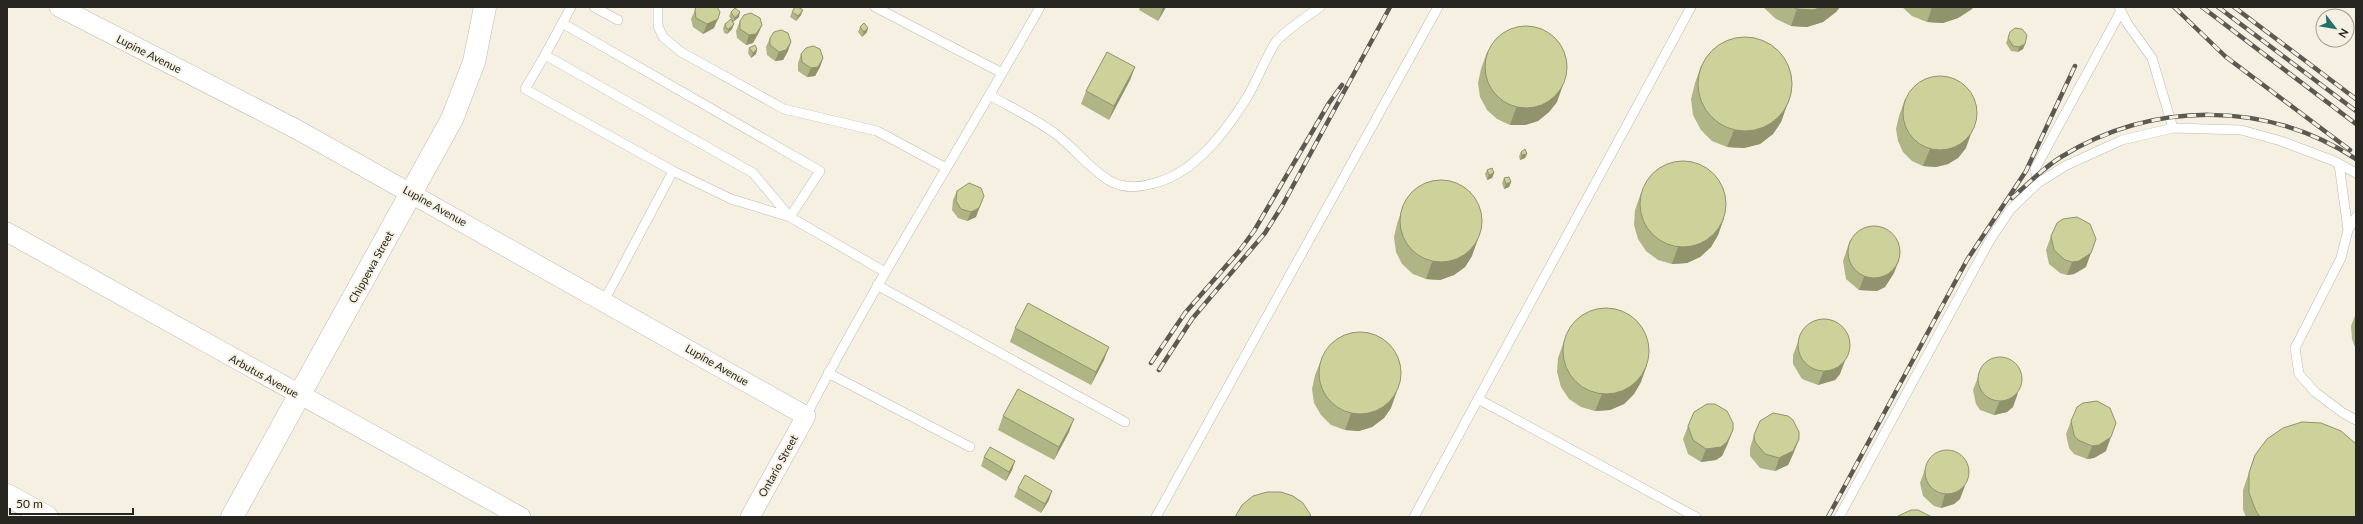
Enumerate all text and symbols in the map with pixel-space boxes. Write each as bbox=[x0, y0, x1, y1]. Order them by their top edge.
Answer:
north arrow bbox=[2315, 8, 2355, 48]
text: N bbox=[2336, 26, 2352, 40]
street label: Lupine Avenue bbox=[115, 32, 184, 76]
street label: Lupine Avenue bbox=[401, 183, 470, 229]
street label: Chippewa Street bbox=[345, 229, 396, 305]
street label: Lupine Avenue bbox=[683, 341, 751, 388]
street label: Arbutus Avenue bbox=[227, 351, 301, 400]
street label: Ontario Street bbox=[755, 432, 800, 499]
scale bar bbox=[10, 490, 133, 516]
text: 50 m bbox=[16, 496, 43, 511]

